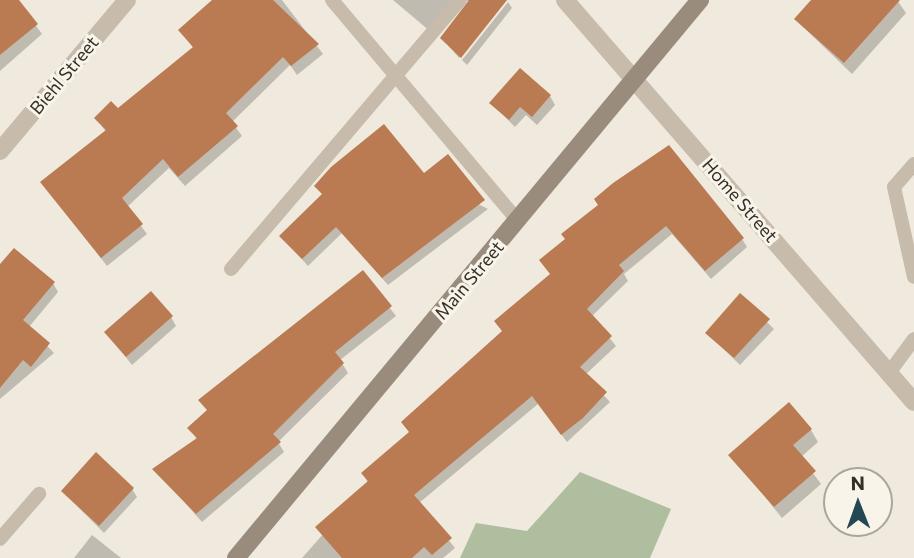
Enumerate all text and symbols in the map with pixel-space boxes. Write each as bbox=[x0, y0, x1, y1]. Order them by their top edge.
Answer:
street label: Biehl Street bbox=[25, 32, 103, 118]
street label: Home Street bbox=[698, 154, 782, 246]
street label: Main Street bbox=[430, 236, 508, 324]
north arrow bbox=[823, 467, 893, 537]
text: N bbox=[850, 471, 865, 494]

